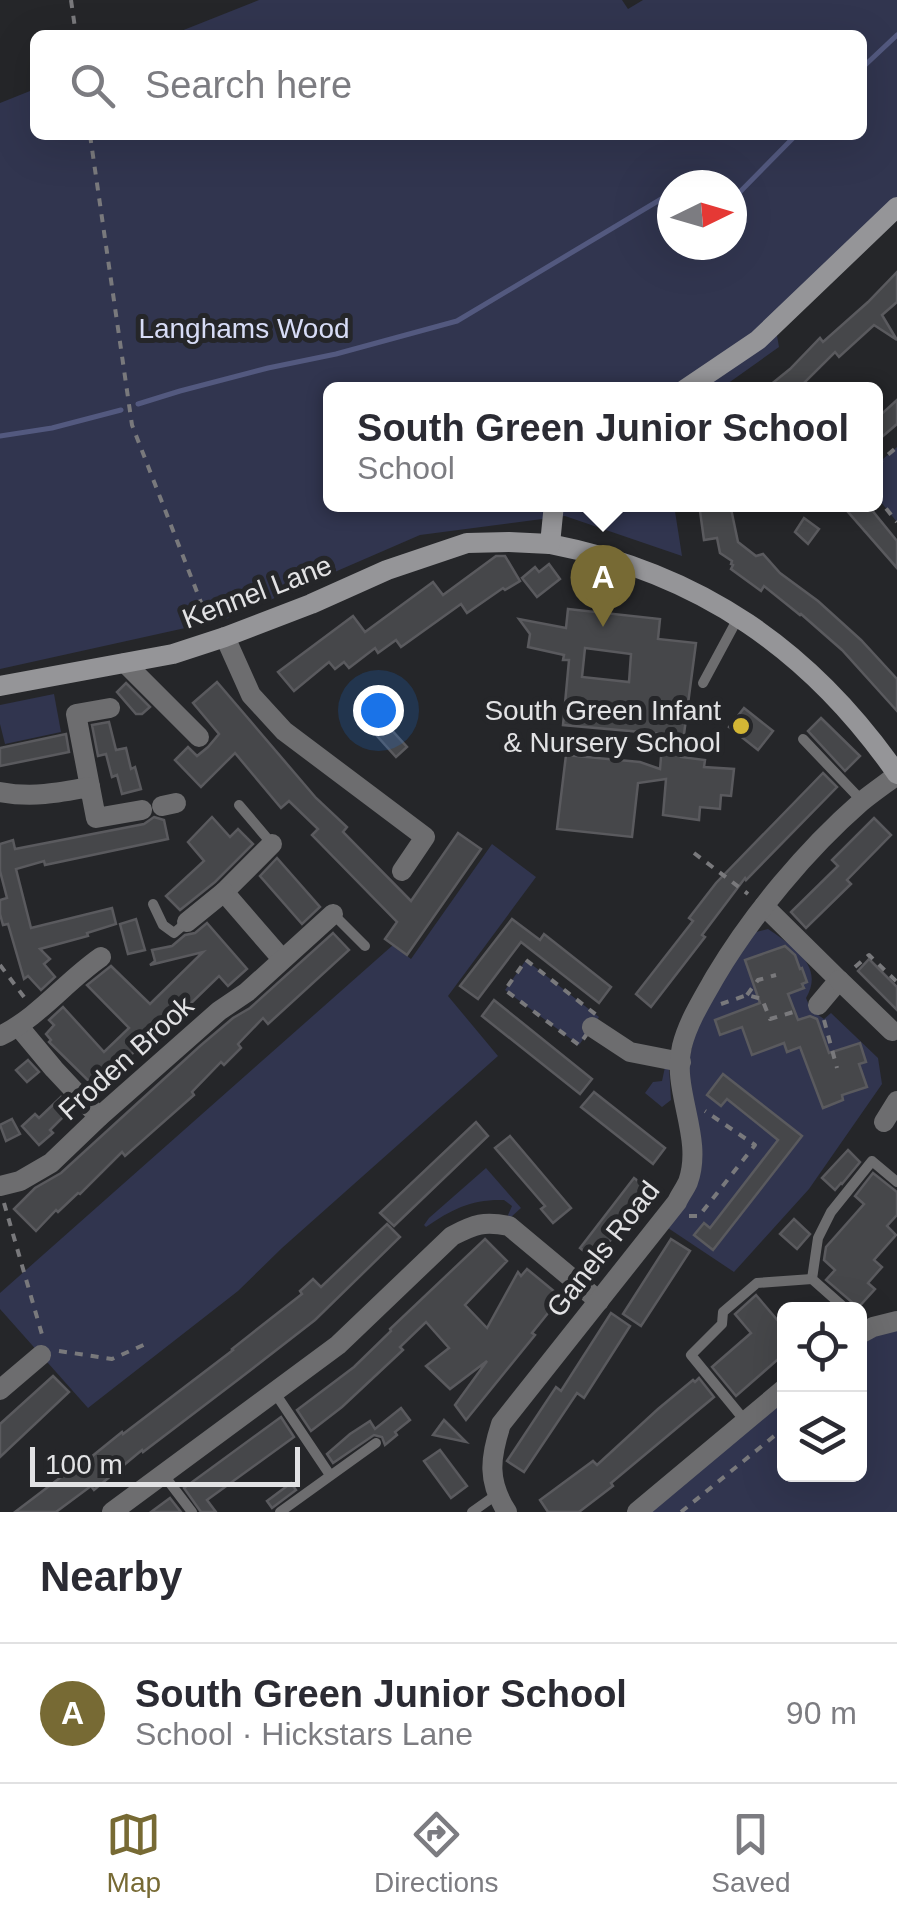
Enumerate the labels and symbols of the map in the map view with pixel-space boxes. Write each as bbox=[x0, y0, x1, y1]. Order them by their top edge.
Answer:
north arrow bbox=[657, 170, 747, 260]
park label: Langhams Wood bbox=[138, 313, 350, 344]
pin: A bbox=[570, 544, 636, 627]
street label: Kennel Lane bbox=[178, 549, 336, 635]
your location bbox=[353, 685, 404, 736]
place label: South Green Infant & Nursery School bbox=[484, 695, 721, 758]
marker: South Green Infant & Nursery School bbox=[730, 715, 752, 737]
street label: Froden Brook bbox=[53, 989, 200, 1126]
street label: Ganels Road bbox=[540, 1175, 666, 1323]
scale bar bbox=[30, 1442, 300, 1486]

